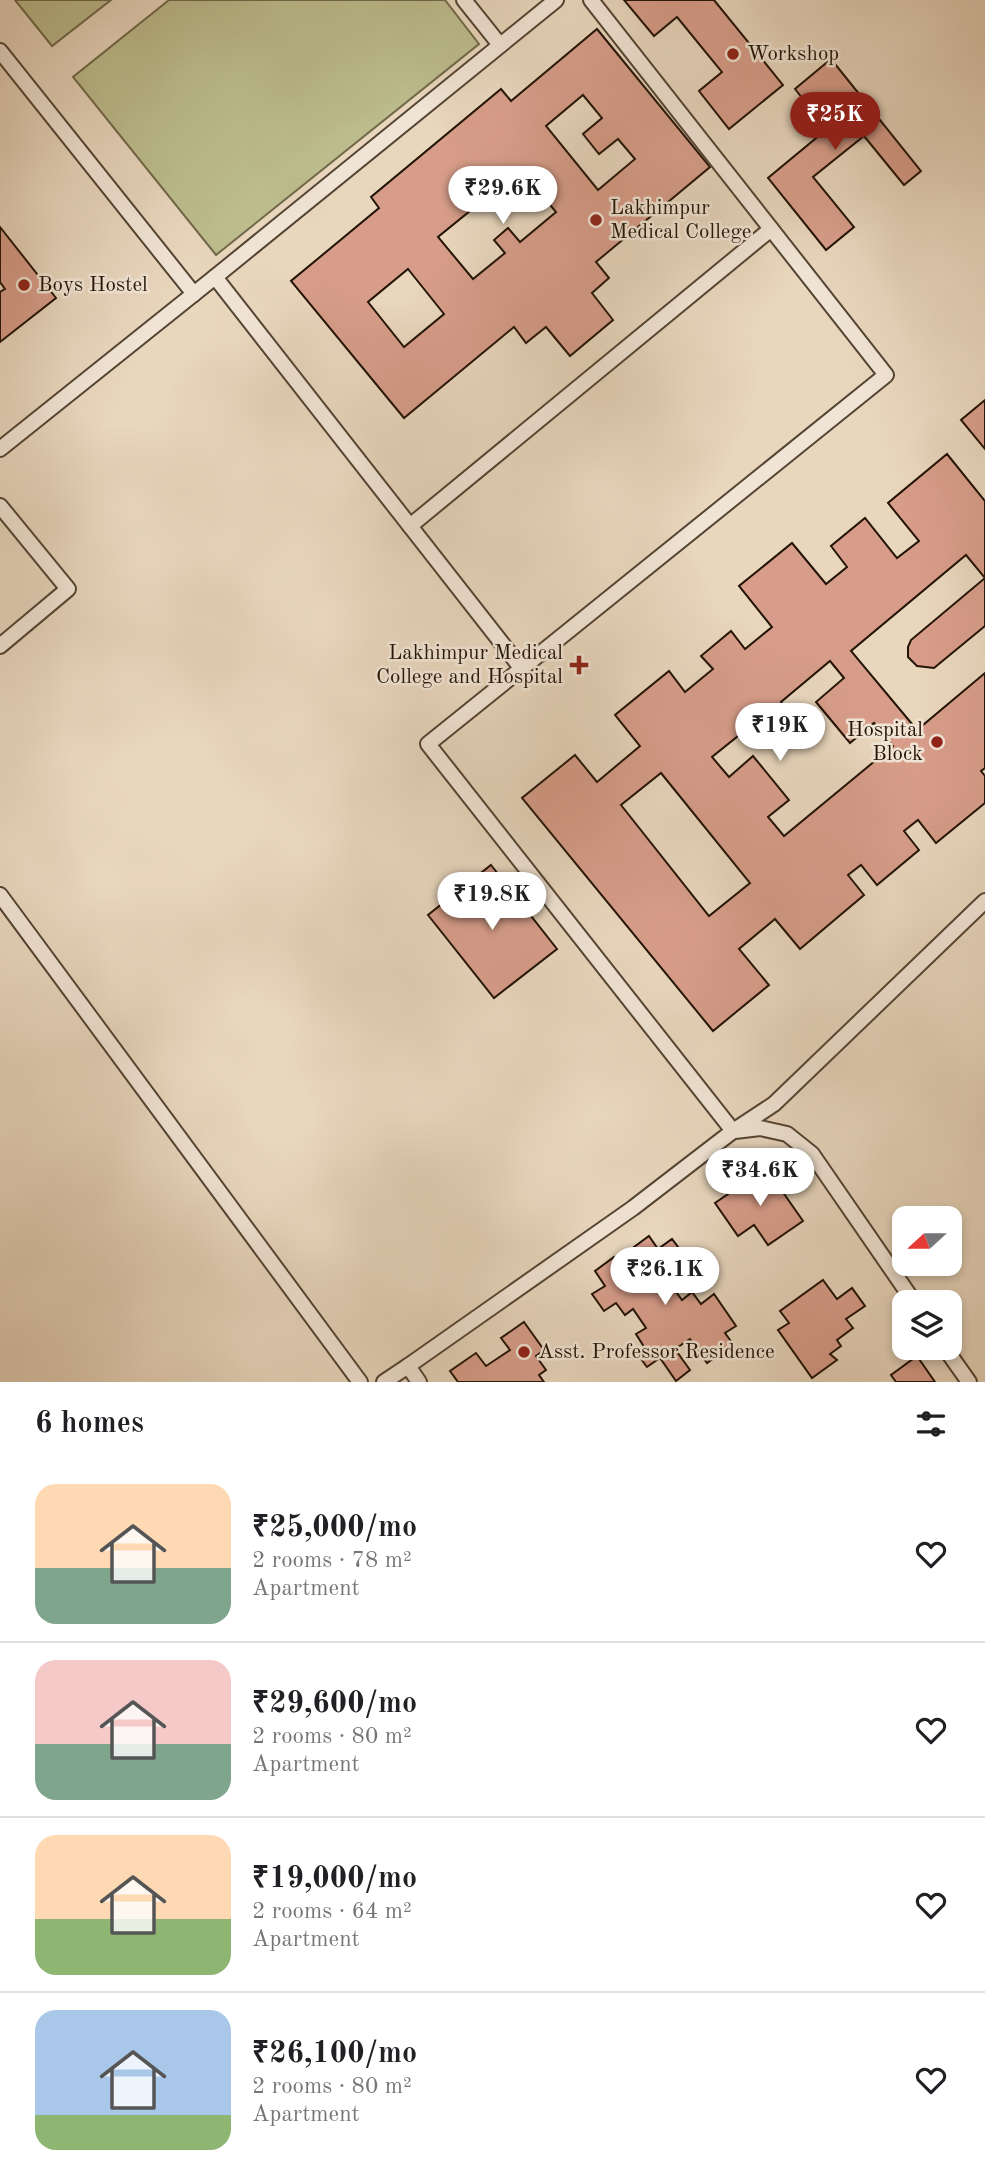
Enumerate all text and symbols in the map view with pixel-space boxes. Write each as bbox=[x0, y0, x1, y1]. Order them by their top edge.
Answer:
place label: Workshop bbox=[747, 44, 839, 65]
marker: Workshop bbox=[725, 46, 741, 62]
pin: ₹25K bbox=[794, 92, 876, 152]
text: ₹25K bbox=[806, 103, 864, 126]
pin: ₹29.6K bbox=[446, 166, 560, 226]
text: ₹29.6K bbox=[464, 177, 542, 200]
place label: Lakhimpur Medical College bbox=[610, 198, 751, 243]
marker: Lakhimpur Medical College bbox=[588, 212, 604, 228]
place label: Boys Hostel bbox=[38, 275, 148, 296]
marker: Boys Hostel bbox=[16, 277, 32, 293]
place label: Lakhimpur Medical College and Hospital bbox=[376, 643, 563, 688]
marker: Lakhimpur Medical College and Hospital bbox=[569, 655, 589, 675]
pin: ₹19K bbox=[739, 704, 821, 763]
text: ₹19K bbox=[751, 714, 809, 737]
place label: Hospital Block bbox=[847, 720, 923, 765]
marker: Hospital Block bbox=[929, 734, 945, 750]
pin: ₹19.8K bbox=[435, 872, 549, 932]
text: ₹19.8K bbox=[453, 883, 531, 906]
pin: ₹34.6K bbox=[703, 1148, 817, 1208]
text: ₹34.6K bbox=[721, 1159, 799, 1182]
north arrow bbox=[892, 1206, 962, 1276]
map controls bbox=[892, 1206, 962, 1360]
pin: ₹26.1K bbox=[608, 1248, 722, 1307]
text: ₹26.1K bbox=[626, 1258, 704, 1281]
button: layers bbox=[892, 1290, 962, 1360]
place label: Asst. Professor Residence bbox=[538, 1342, 775, 1363]
marker: Asst. Professor Residence bbox=[516, 1344, 532, 1360]
icon: filters bbox=[912, 1405, 950, 1443]
text: 6 homes bbox=[35, 1409, 144, 1439]
icon: home bbox=[91, 1512, 175, 1596]
text: ₹25,000/mo bbox=[252, 1513, 417, 1543]
icon: heart bbox=[912, 1535, 950, 1573]
text: 2 rooms · 78 m² bbox=[252, 1549, 412, 1572]
text: Apartment bbox=[252, 1577, 360, 1600]
icon: home bbox=[91, 1688, 175, 1772]
text: ₹29,600/mo bbox=[252, 1689, 417, 1719]
icon: heart bbox=[912, 1711, 950, 1749]
text: 2 rooms · 80 m² bbox=[252, 1725, 412, 1748]
text: Apartment bbox=[252, 1753, 360, 1776]
icon: home bbox=[91, 1863, 175, 1947]
text: ₹19,000/mo bbox=[252, 1864, 417, 1894]
icon: heart bbox=[912, 1886, 950, 1924]
text: 2 rooms · 64 m² bbox=[252, 1900, 412, 1923]
text: Apartment bbox=[252, 1928, 360, 1951]
icon: home bbox=[91, 2038, 175, 2122]
text: ₹26,100/mo bbox=[252, 2039, 417, 2069]
icon: heart bbox=[912, 2061, 950, 2099]
text: 2 rooms · 80 m² bbox=[252, 2075, 412, 2098]
text: Apartment bbox=[252, 2103, 360, 2126]

